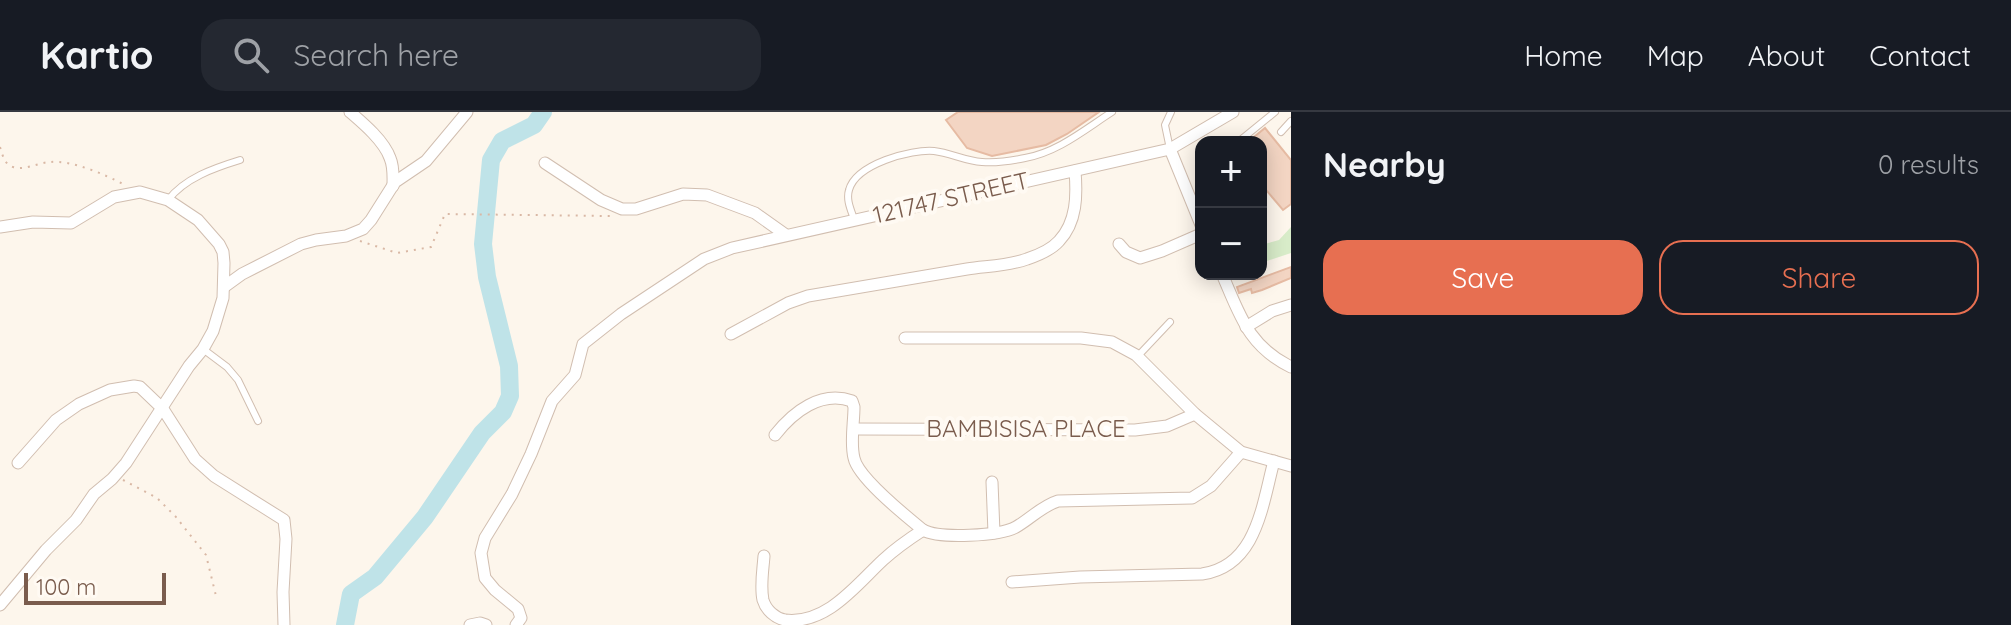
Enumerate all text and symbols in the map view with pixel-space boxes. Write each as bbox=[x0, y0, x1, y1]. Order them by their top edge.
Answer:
search box bbox=[201, 19, 761, 91]
text: Kartio bbox=[40, 31, 153, 79]
icon: search bbox=[229, 33, 273, 77]
text: Search here bbox=[293, 36, 459, 74]
text: Home bbox=[1524, 38, 1603, 73]
text: Map bbox=[1647, 38, 1704, 73]
text: About bbox=[1748, 38, 1825, 73]
text: Contact bbox=[1869, 38, 1971, 73]
map controls bbox=[1195, 136, 1267, 280]
button: + bbox=[1195, 136, 1267, 208]
text: Nearby bbox=[1323, 143, 1446, 186]
text: 0 results bbox=[1878, 148, 1979, 181]
street label: 121747 STREET bbox=[870, 165, 1032, 230]
button: − bbox=[1195, 208, 1267, 280]
button: Save bbox=[1323, 240, 1643, 315]
button: Share bbox=[1659, 240, 1979, 315]
street label: BAMBISISA PLACE bbox=[926, 413, 1126, 443]
scale bar bbox=[24, 569, 166, 605]
text: 100 m bbox=[36, 573, 96, 601]

